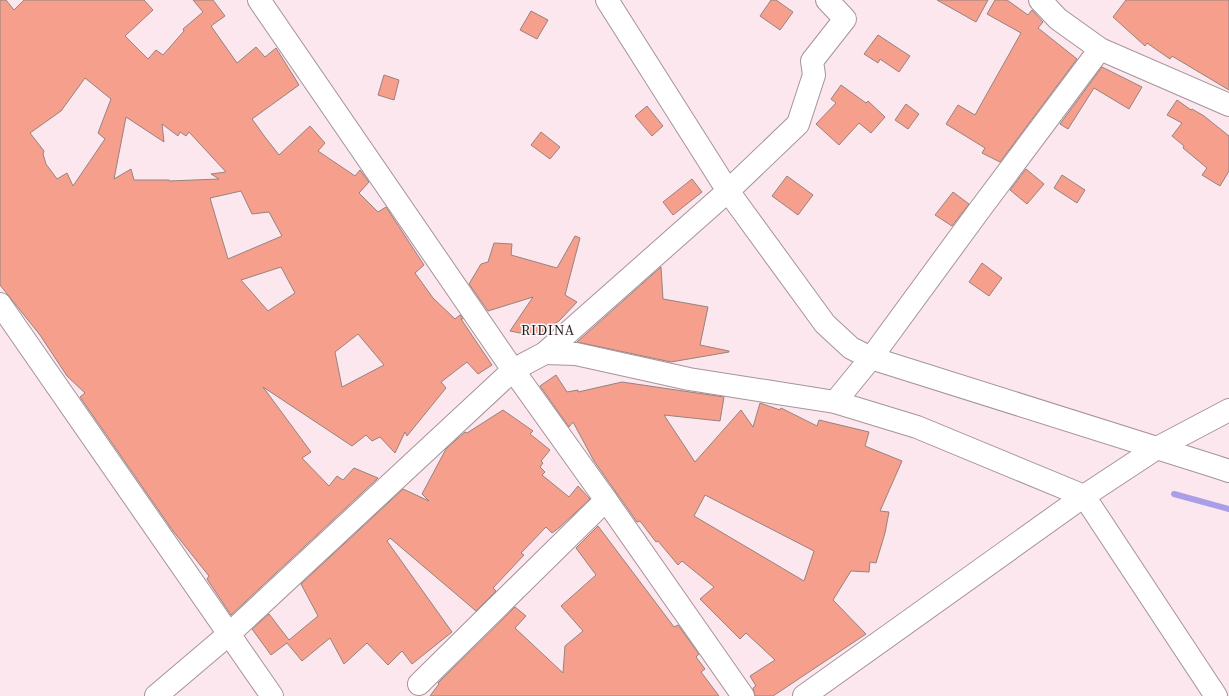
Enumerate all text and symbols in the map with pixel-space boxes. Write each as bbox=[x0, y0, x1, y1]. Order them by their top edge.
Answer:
district label: RIDINA bbox=[521, 320, 575, 340]

